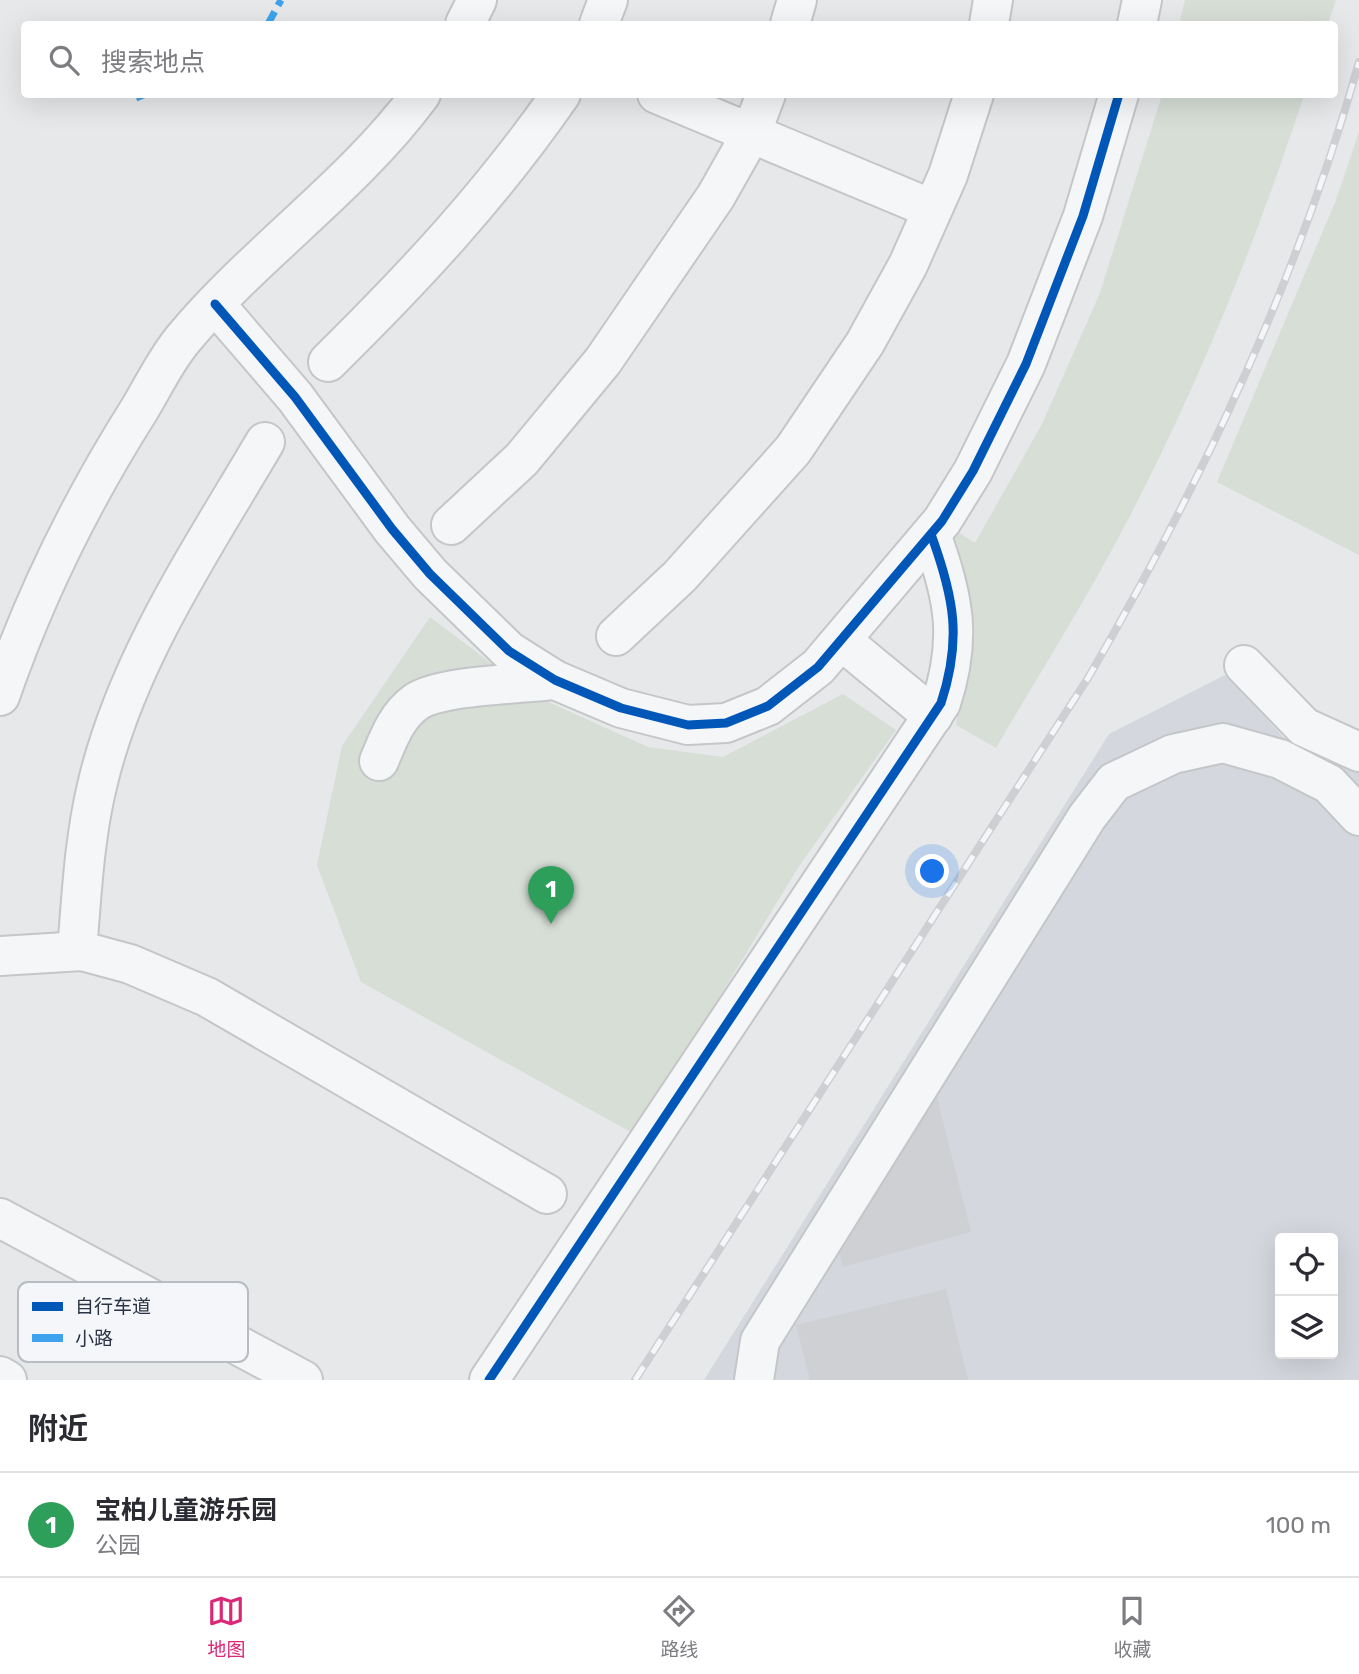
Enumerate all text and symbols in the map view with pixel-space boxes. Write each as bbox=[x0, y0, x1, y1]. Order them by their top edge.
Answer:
search box bbox=[21, 21, 1338, 98]
icon: search bbox=[45, 41, 83, 79]
text: 搜索地点 bbox=[101, 47, 205, 78]
your location bbox=[915, 854, 949, 888]
pin: 1 bbox=[528, 866, 574, 924]
map controls bbox=[1275, 1233, 1338, 1359]
button: locate bbox=[1275, 1233, 1338, 1296]
legend bbox=[18, 1282, 248, 1362]
text: 自行车道 bbox=[75, 1295, 151, 1318]
button: layers bbox=[1275, 1296, 1338, 1359]
text: 小路 bbox=[75, 1327, 113, 1350]
text: 附近 bbox=[28, 1411, 88, 1447]
text: 宝柏儿童游乐园 bbox=[95, 1495, 277, 1526]
text: 1 bbox=[45, 1511, 57, 1539]
text: 100 m bbox=[1266, 1511, 1331, 1539]
text: 公园 bbox=[95, 1531, 141, 1559]
tab: 地图 bbox=[207, 1592, 246, 1661]
tab: 路线 bbox=[660, 1592, 699, 1661]
tab: 收藏 bbox=[1113, 1592, 1152, 1661]

